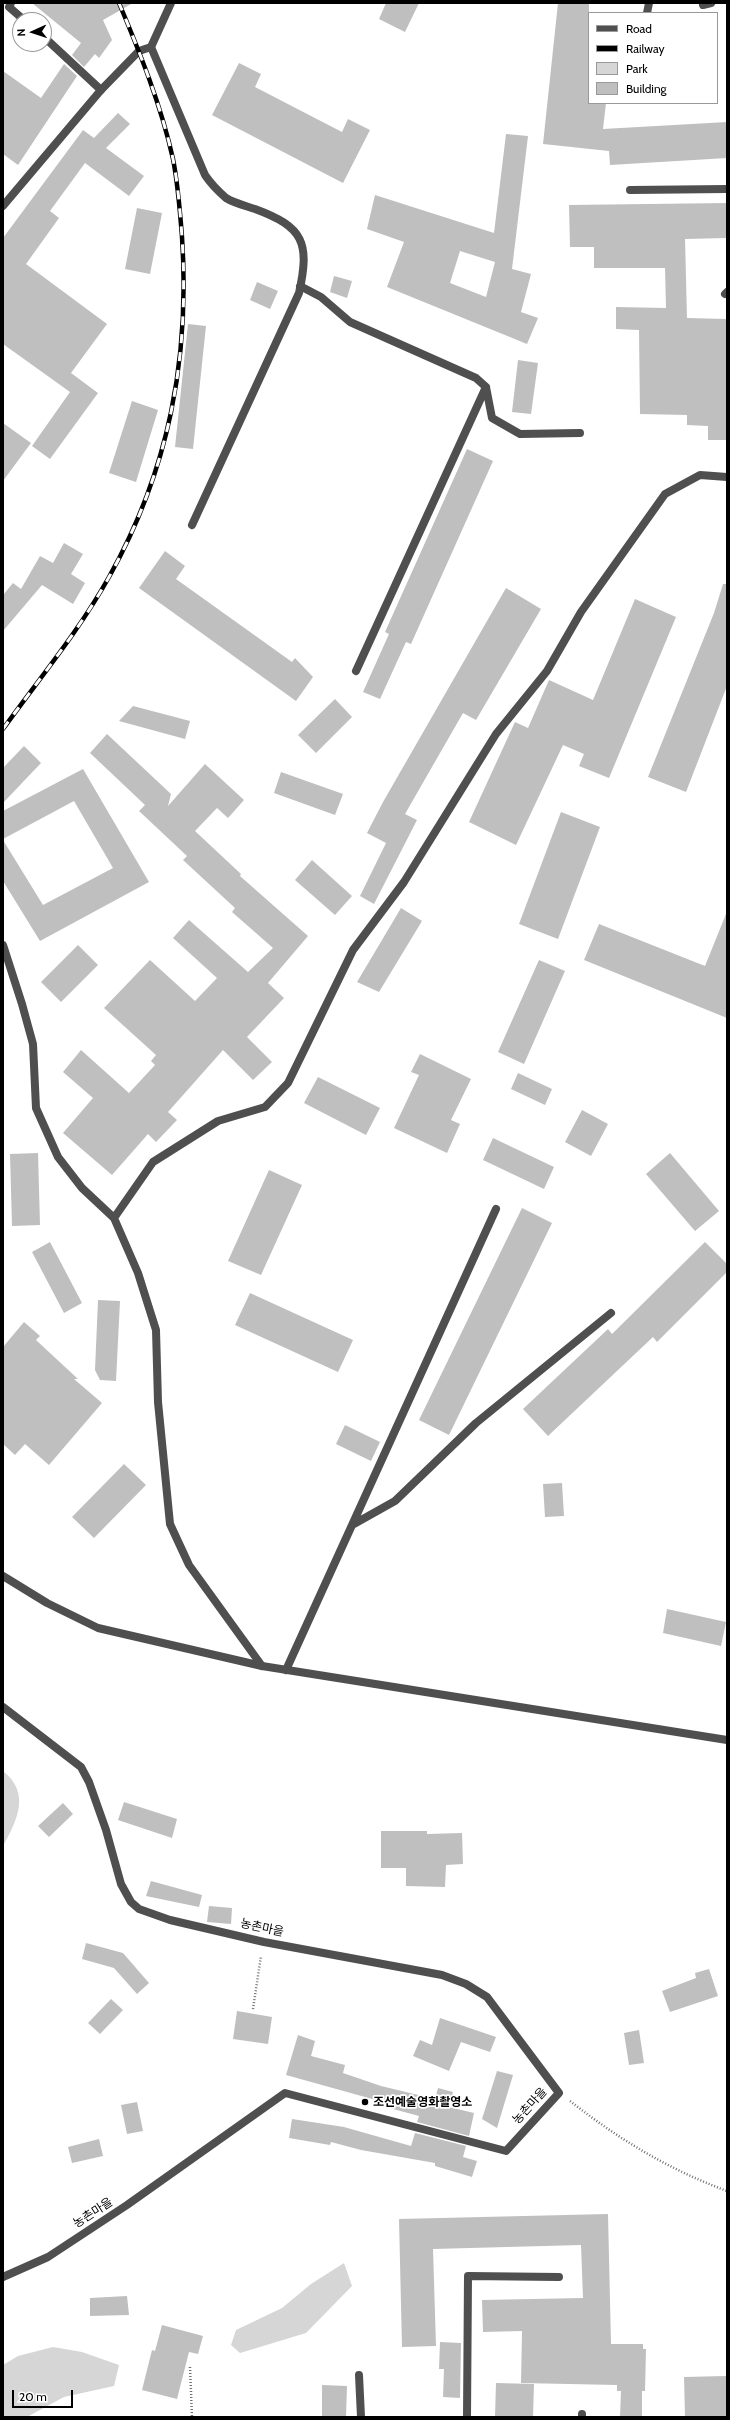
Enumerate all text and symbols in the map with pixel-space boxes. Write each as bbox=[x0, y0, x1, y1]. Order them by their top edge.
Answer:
north arrow bbox=[12, 12, 52, 52]
legend bbox=[588, 12, 718, 104]
text: Road bbox=[626, 21, 652, 36]
text: N bbox=[14, 28, 28, 37]
text: Railway bbox=[626, 41, 664, 56]
text: Park bbox=[626, 61, 648, 76]
text: Building bbox=[626, 81, 667, 96]
street label: 농촌마을 bbox=[239, 1916, 285, 1940]
street label: 농촌마을 bbox=[510, 2085, 550, 2127]
place label: 조선예술영화촬영소 bbox=[373, 2095, 472, 2109]
marker: 조선예술영화촬영소 bbox=[360, 2097, 370, 2107]
street label: 농촌마을 bbox=[71, 2195, 115, 2231]
scale bar bbox=[14, 2382, 75, 2408]
text: 20 m bbox=[19, 2389, 47, 2404]

